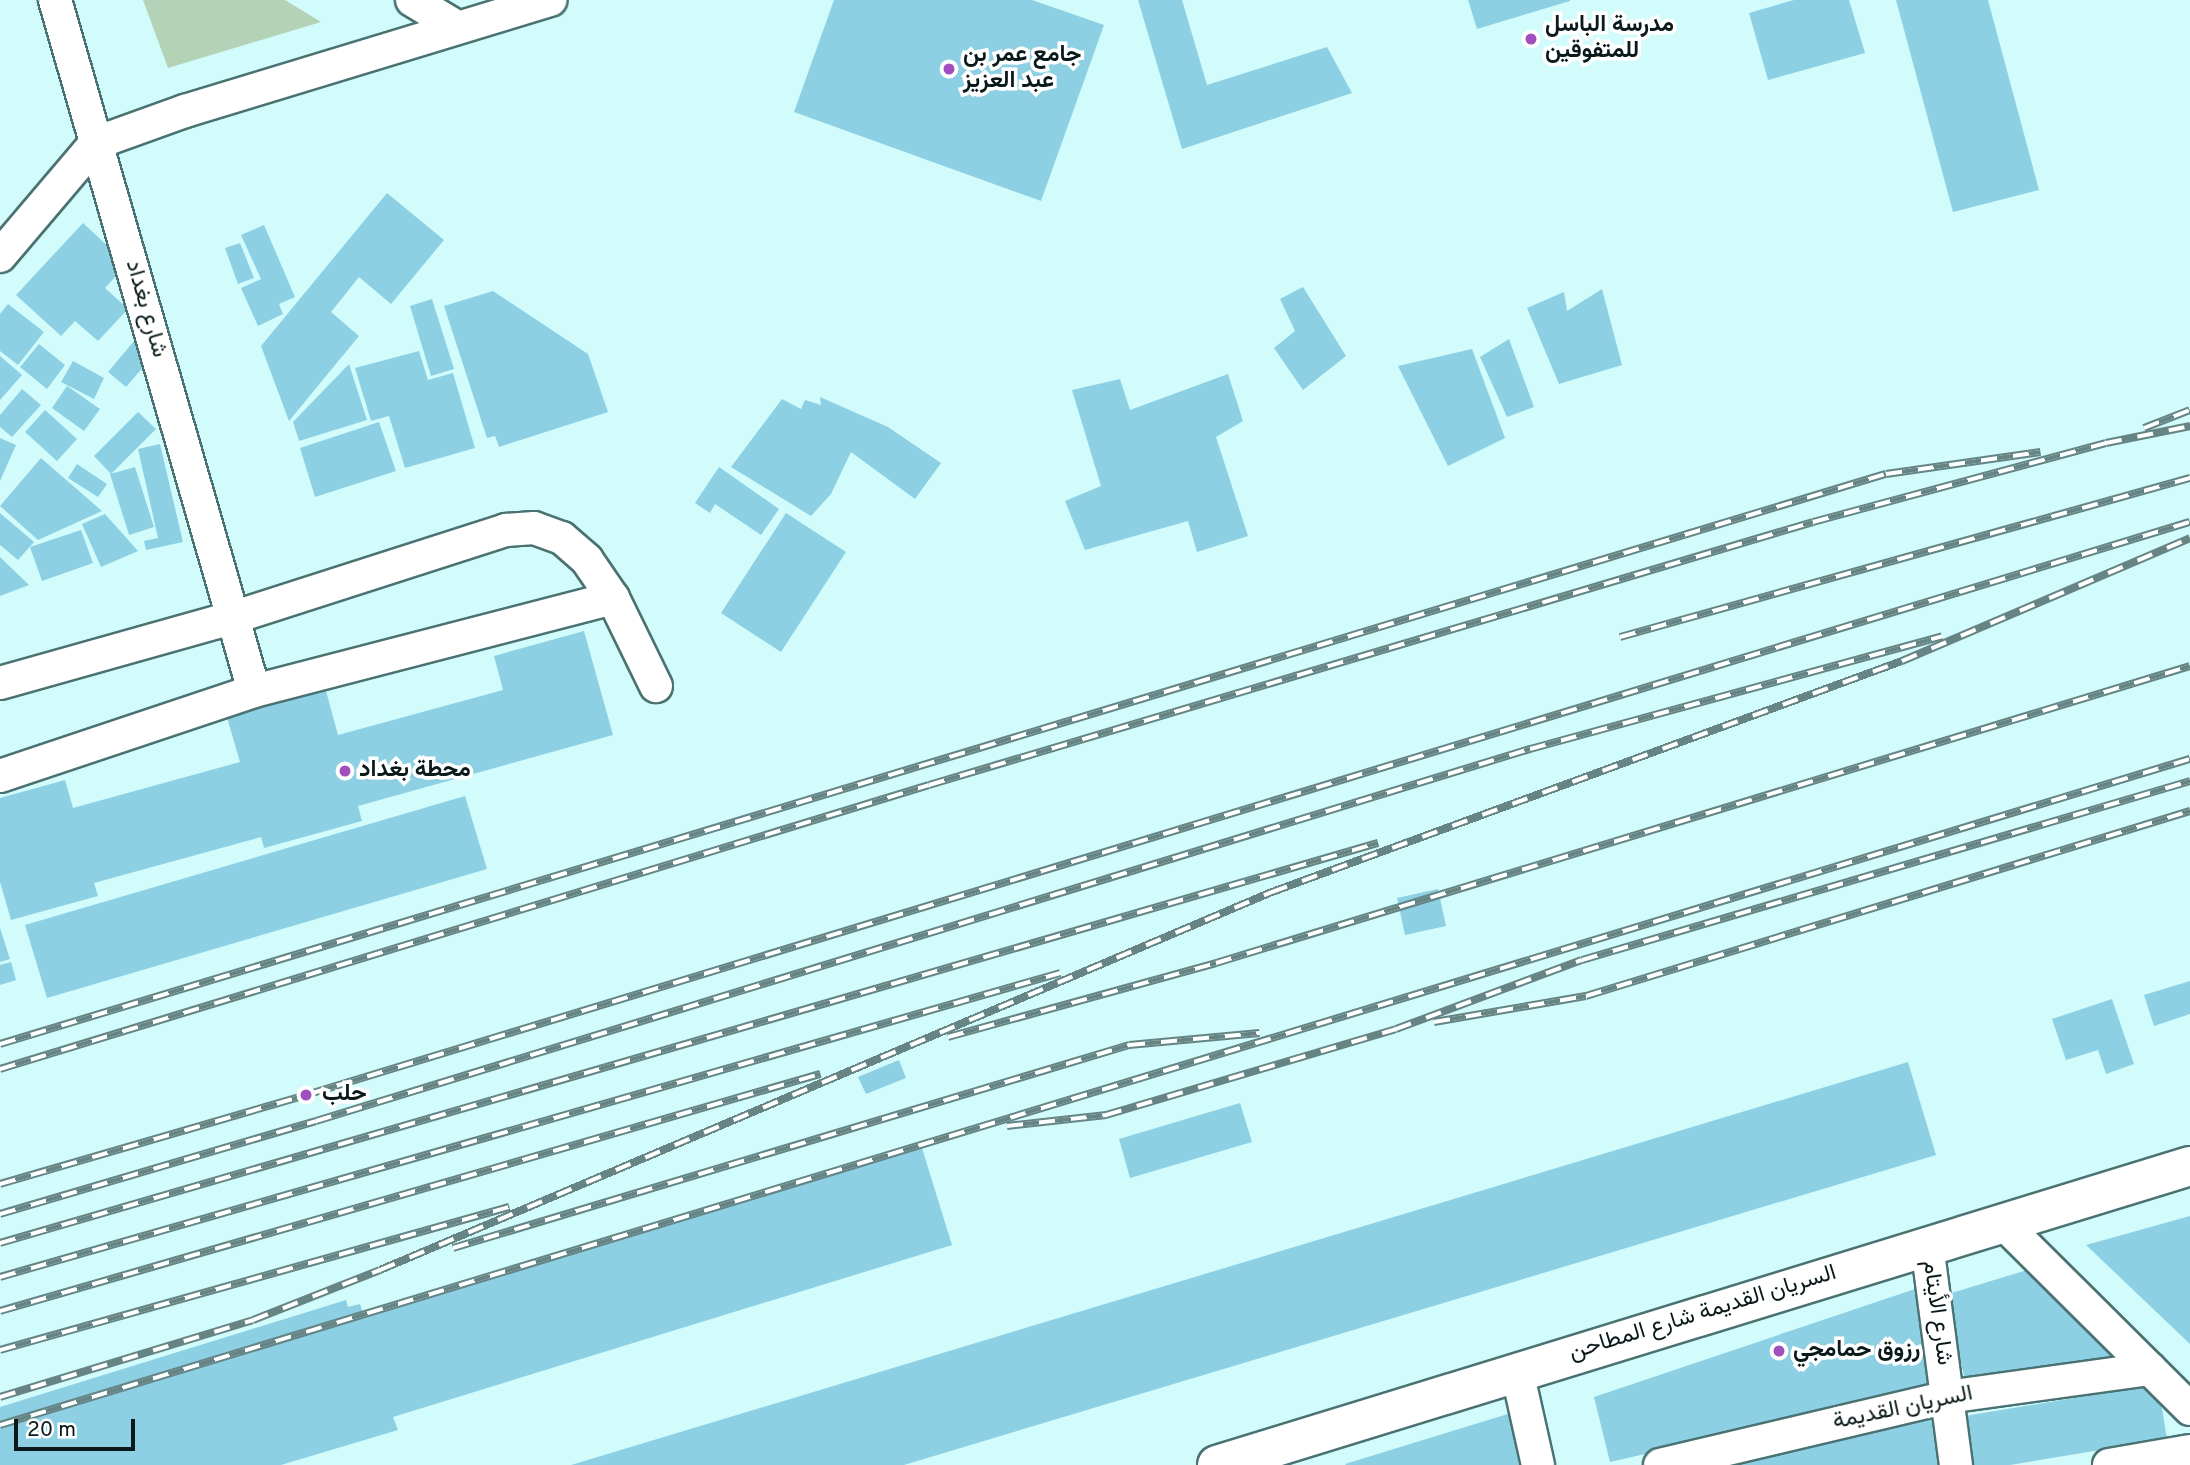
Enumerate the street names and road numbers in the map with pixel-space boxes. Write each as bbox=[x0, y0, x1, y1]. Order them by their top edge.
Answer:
street label: شارع بغداد bbox=[118, 257, 172, 361]
street label: شارع الأيتام bbox=[1915, 1259, 1957, 1367]
street label: السريان القديمة شارع المطاحن bbox=[1566, 1260, 1840, 1368]
street label: السريان القديمة bbox=[1831, 1381, 1975, 1437]

